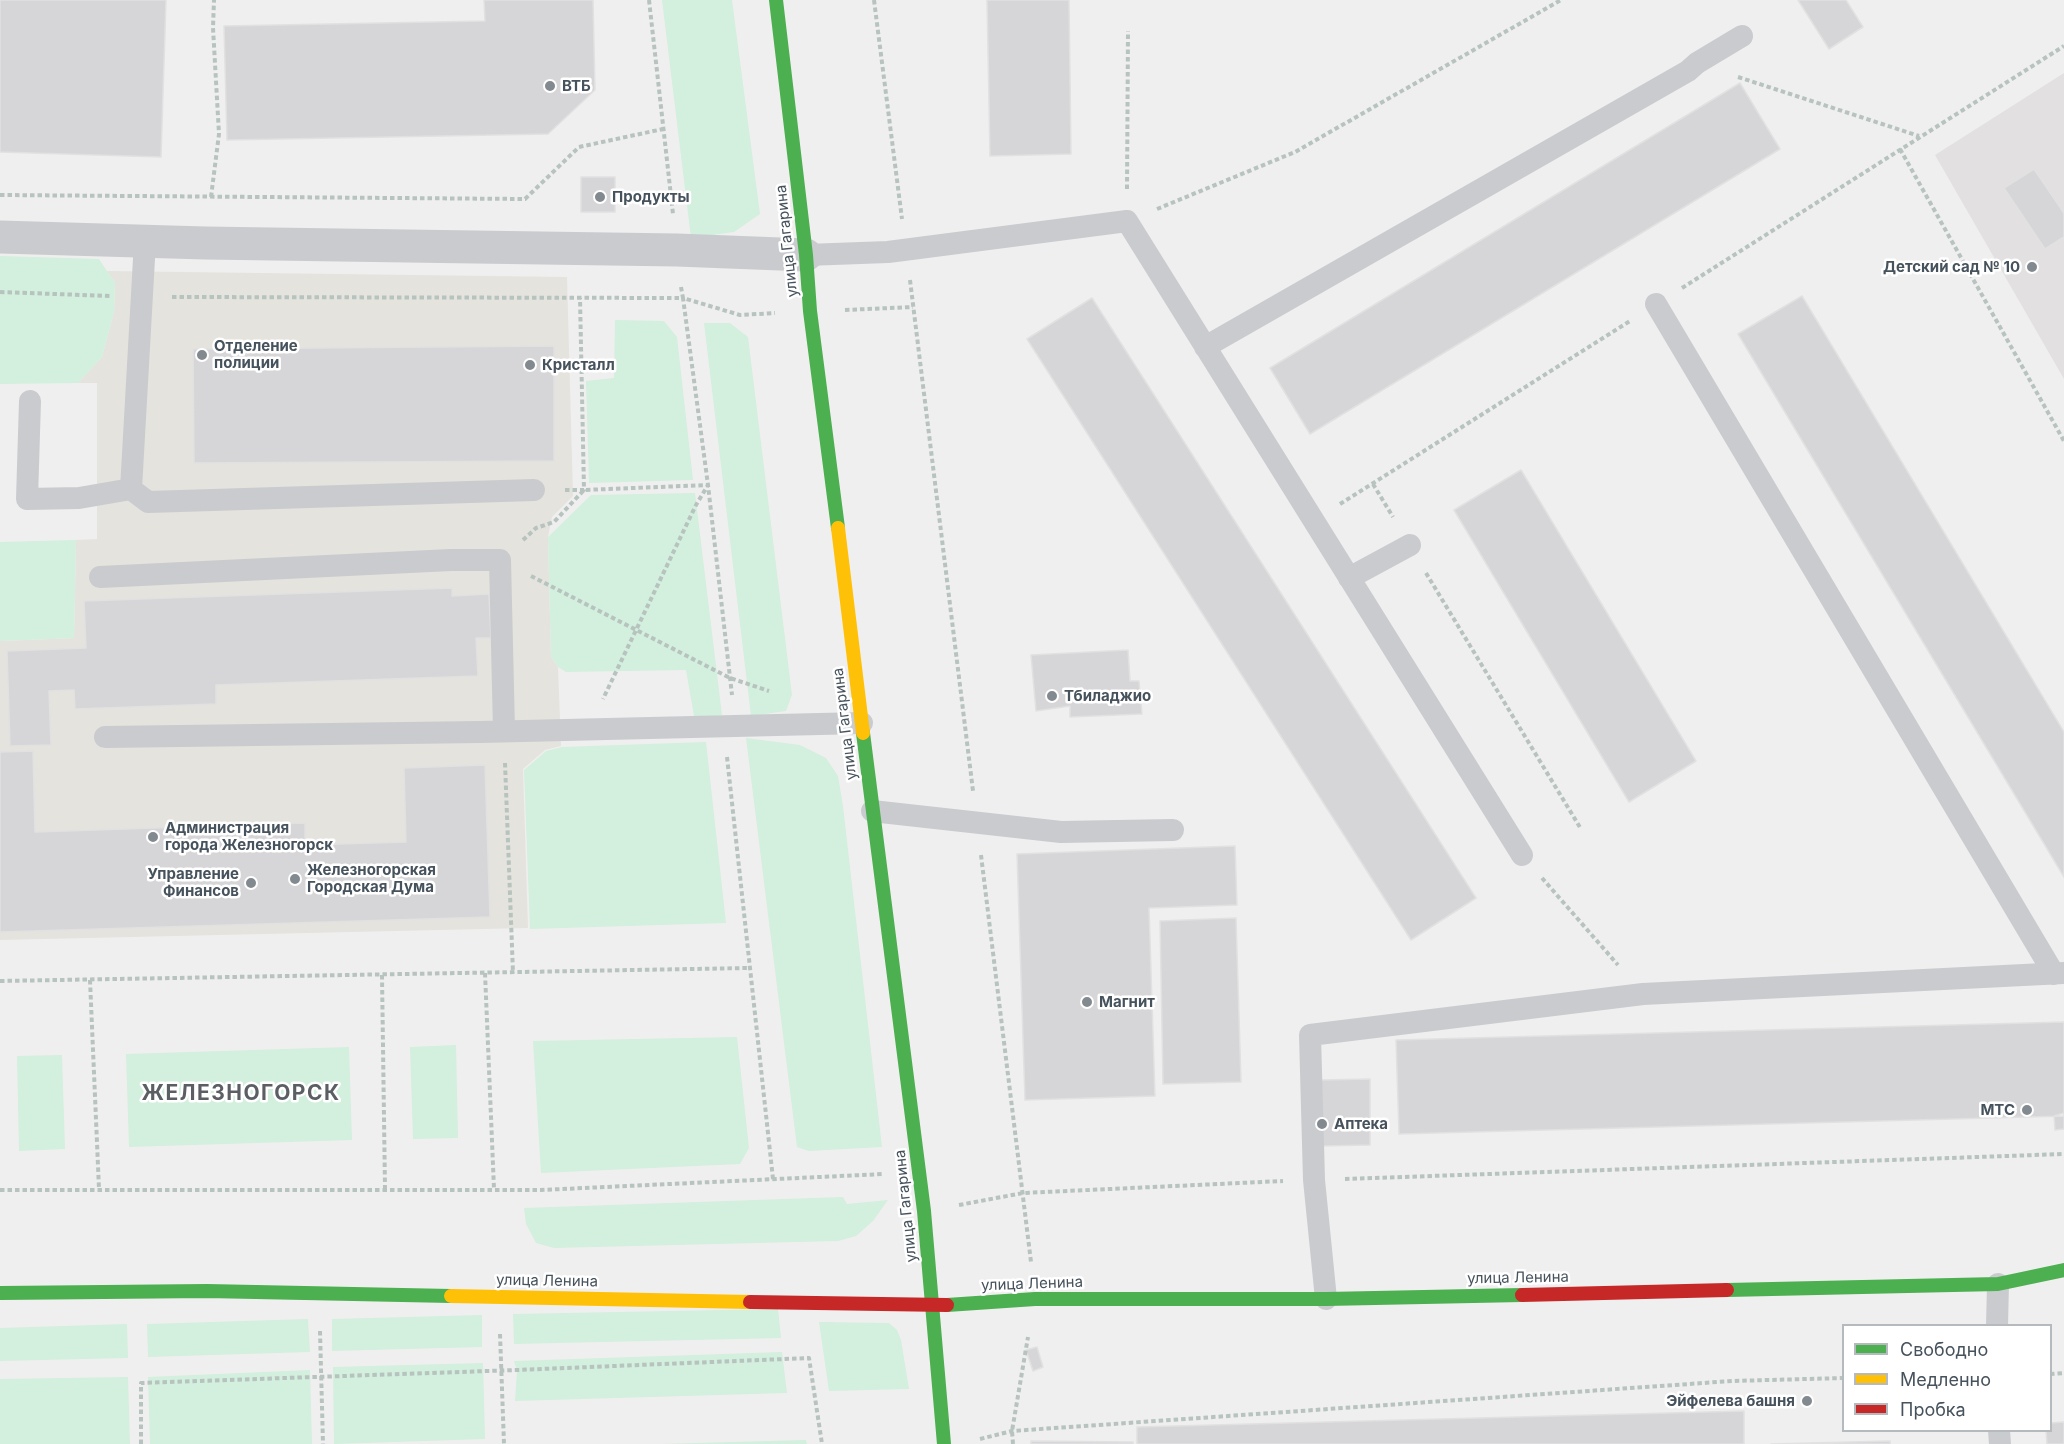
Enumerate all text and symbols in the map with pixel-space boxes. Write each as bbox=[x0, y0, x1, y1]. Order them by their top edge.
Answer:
place label: ВТБ bbox=[562, 77, 591, 95]
marker: ВТБ bbox=[543, 79, 557, 93]
street label: улица Гагарина bbox=[772, 184, 802, 298]
place label: Продукты bbox=[612, 188, 690, 206]
marker: Продукты bbox=[593, 190, 607, 204]
place label: Детский сад № 10 bbox=[1883, 258, 2020, 276]
marker: Детский сад № 10 bbox=[2025, 260, 2039, 274]
place label: Отделение полиции bbox=[214, 337, 298, 372]
marker: Отделение полиции bbox=[195, 348, 209, 362]
place label: Кристалл bbox=[542, 356, 615, 374]
marker: Кристалл bbox=[523, 358, 537, 372]
street label: улица Гагарина bbox=[829, 667, 861, 781]
place label: Тбиладжио bbox=[1064, 687, 1151, 705]
marker: Тбиладжио bbox=[1045, 689, 1059, 703]
place label: Администрация города Железногорск bbox=[165, 819, 333, 854]
marker: Администрация города Железногорск bbox=[146, 830, 160, 844]
place label: Железногорская Городская Дума bbox=[307, 861, 436, 896]
place label: Управление Финансов bbox=[147, 865, 239, 900]
marker: Железногорская Городская Дума bbox=[288, 872, 302, 886]
marker: Управление Финансов bbox=[244, 876, 258, 890]
place label: Магнит bbox=[1099, 993, 1155, 1011]
marker: Магнит bbox=[1080, 995, 1094, 1009]
district label: ЖЕЛЕЗНОГОРСК bbox=[141, 1081, 341, 1107]
place label: МТС bbox=[1980, 1101, 2015, 1119]
marker: МТС bbox=[2020, 1103, 2034, 1117]
place label: Аптека bbox=[1334, 1115, 1388, 1133]
marker: Аптека bbox=[1315, 1117, 1329, 1131]
street label: улица Гагарина bbox=[891, 1149, 921, 1263]
street label: улица Ленина bbox=[1467, 1268, 1569, 1288]
street label: улица Ленина bbox=[496, 1271, 598, 1291]
street label: улица Ленина bbox=[981, 1273, 1083, 1295]
legend bbox=[1842, 1324, 2052, 1432]
text: Свободно bbox=[1900, 1339, 1988, 1360]
text: Медленно bbox=[1900, 1369, 1991, 1390]
place label: Эйфелева башня bbox=[1666, 1392, 1795, 1410]
marker: Эйфелева башня bbox=[1800, 1394, 1814, 1408]
text: Пробка bbox=[1900, 1399, 1966, 1420]

